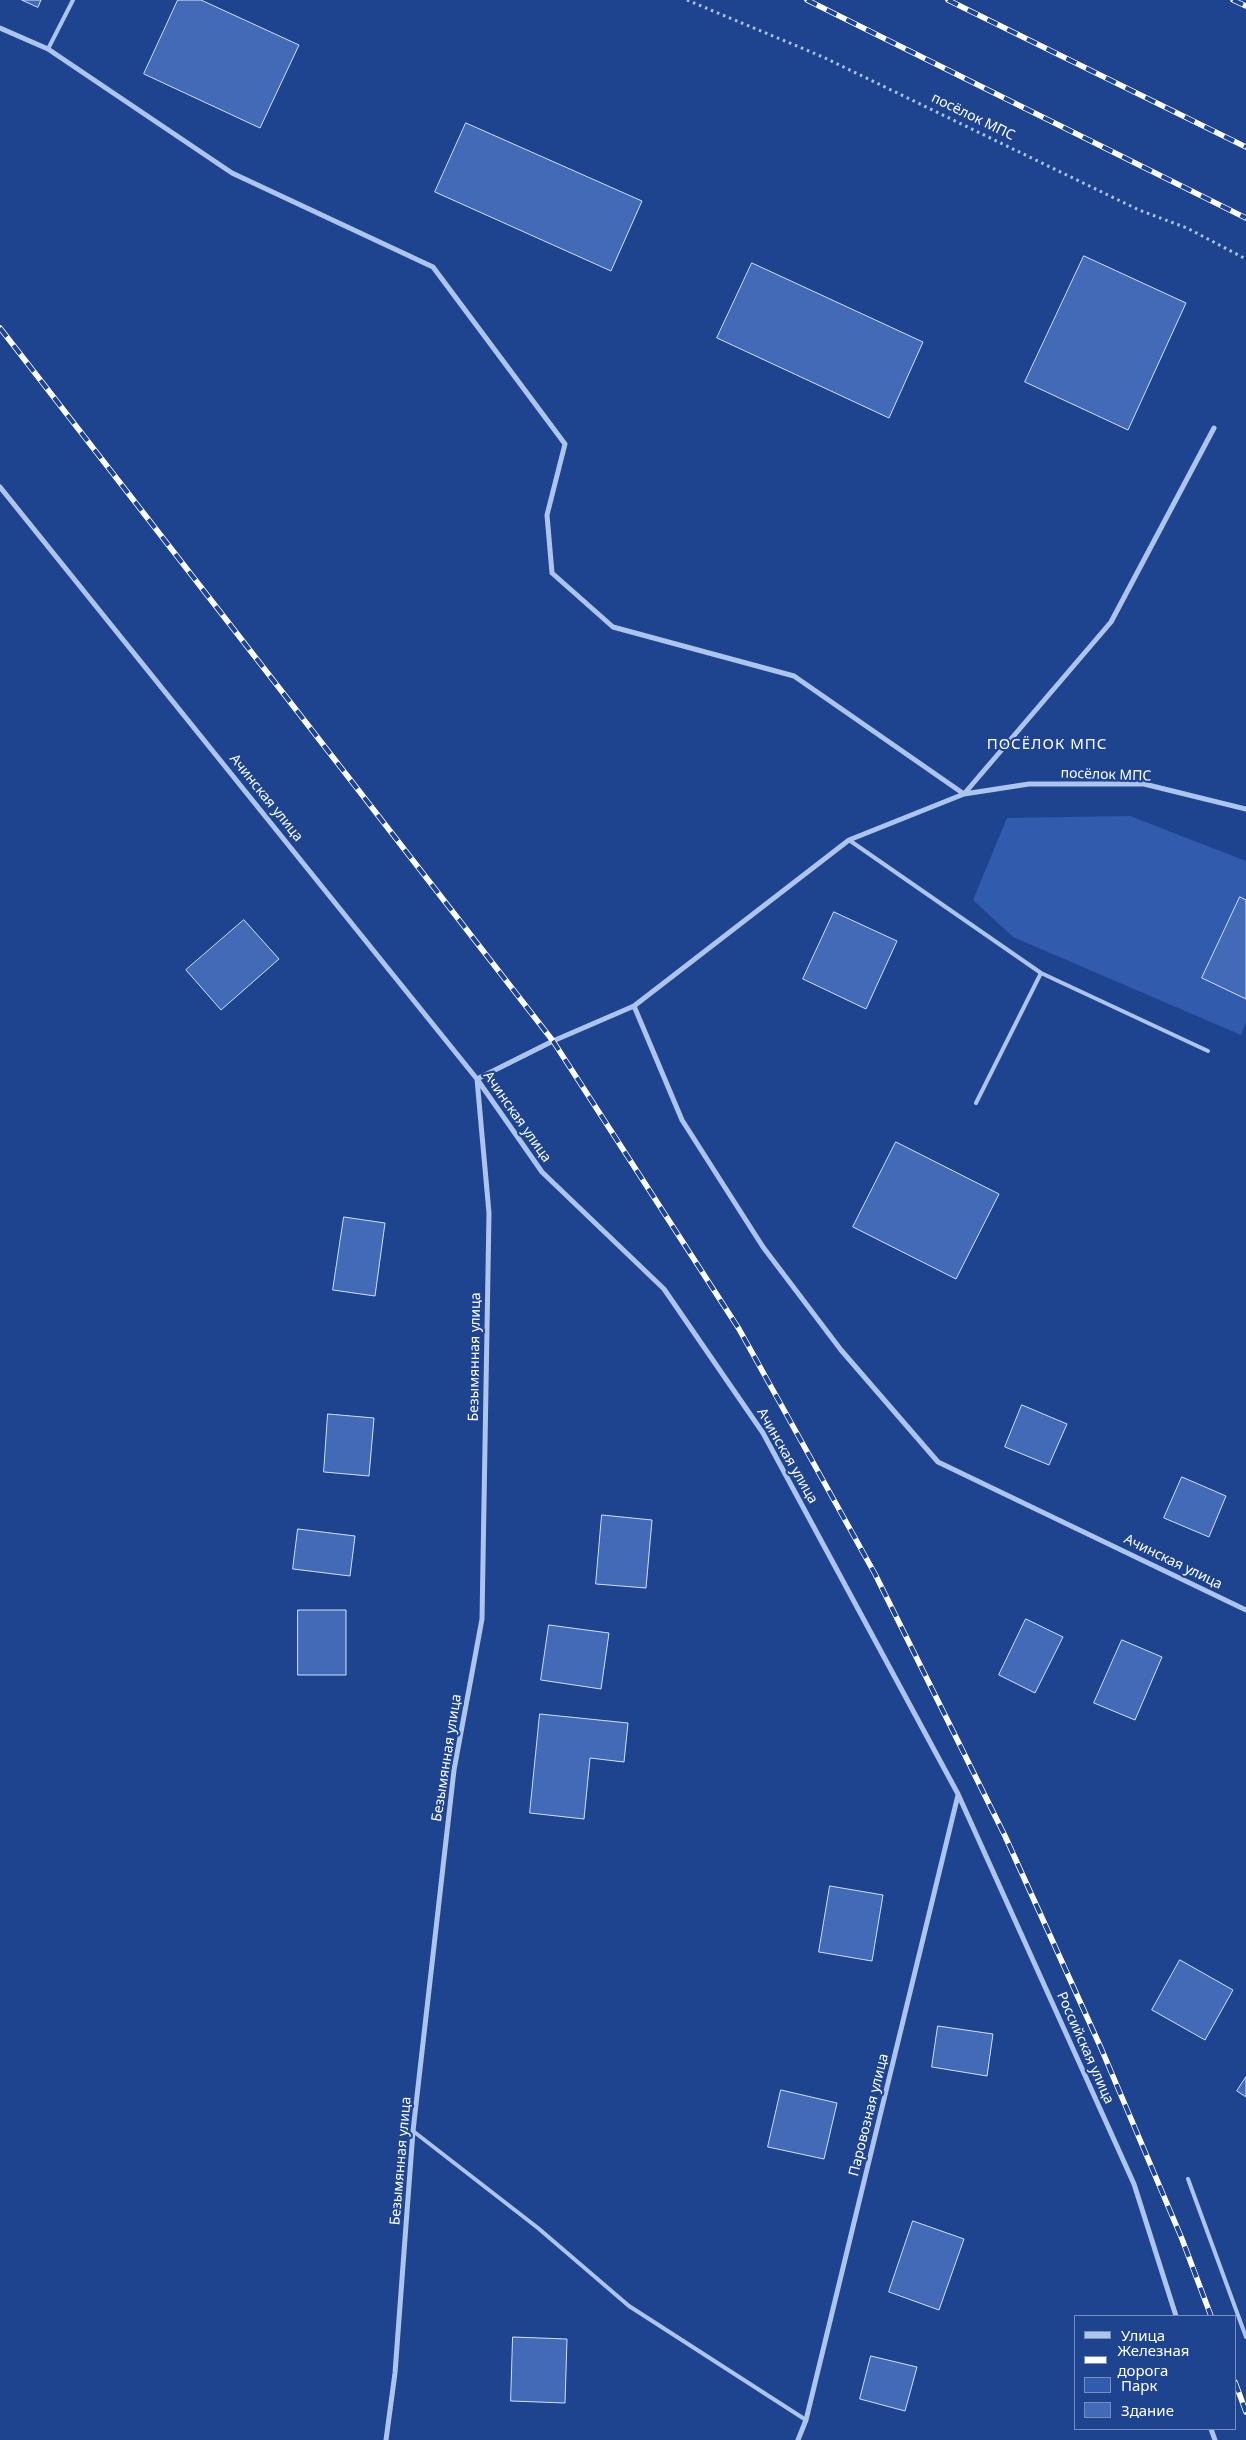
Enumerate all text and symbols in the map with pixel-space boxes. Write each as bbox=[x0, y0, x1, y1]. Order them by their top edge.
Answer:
street label: посёлок МПС bbox=[929, 90, 1017, 144]
district label: ПОСЁЛОК МПС bbox=[985, 736, 1109, 754]
street label: Ачинская улица bbox=[226, 751, 306, 845]
street label: посёлок МПС bbox=[1060, 765, 1152, 785]
street label: Ачинская улица bbox=[479, 1068, 555, 1166]
street label: Безымянная улица bbox=[465, 1292, 485, 1422]
street label: Ачинская улица bbox=[753, 1405, 821, 1507]
street label: Ачинская улица bbox=[1121, 1531, 1225, 1593]
street label: Безымянная улица bbox=[429, 1693, 465, 1823]
street label: Российская улица bbox=[1053, 1989, 1117, 2107]
street label: Паровозная улица bbox=[846, 2052, 892, 2178]
street label: Безымянная улица bbox=[387, 2096, 415, 2226]
legend bbox=[1074, 2315, 1236, 2430]
text: Улица bbox=[1121, 2325, 1165, 2345]
text: Железная дорога bbox=[1117, 2340, 1190, 2380]
text: Парк bbox=[1121, 2375, 1157, 2395]
text: Здание bbox=[1121, 2400, 1174, 2420]

